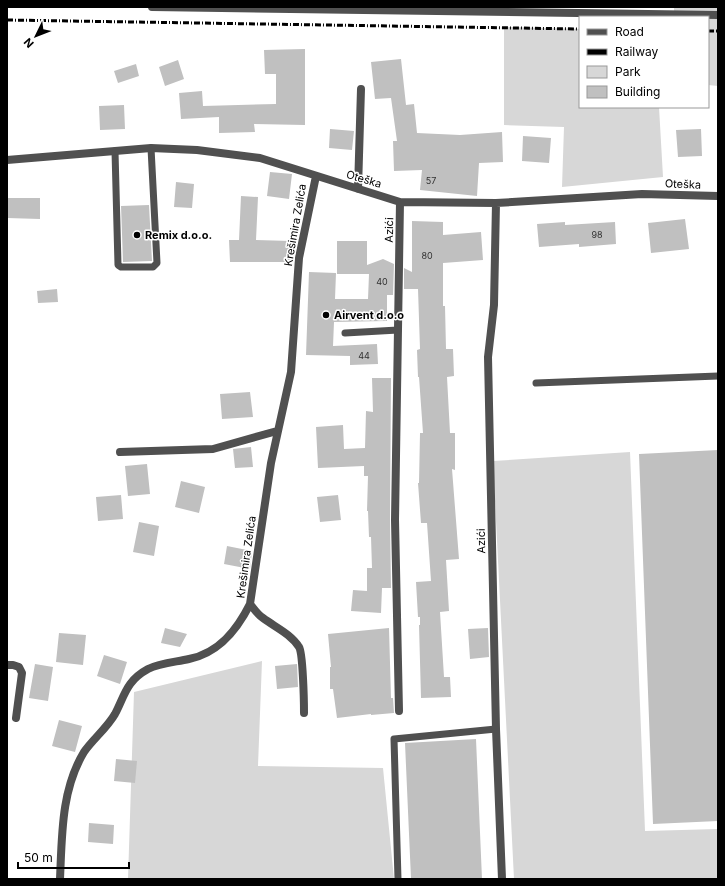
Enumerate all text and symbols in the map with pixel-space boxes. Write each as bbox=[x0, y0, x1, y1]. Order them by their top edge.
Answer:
north arrow bbox=[16, 16, 56, 56]
legend bbox=[579, 16, 709, 108]
text: Road bbox=[615, 24, 644, 39]
text: N bbox=[21, 35, 37, 51]
text: Railway bbox=[615, 44, 659, 59]
text: Park bbox=[615, 64, 641, 79]
text: Building bbox=[615, 84, 660, 99]
street label: Oteška bbox=[345, 167, 383, 191]
house number: 57 bbox=[426, 175, 436, 186]
street label: Oteška bbox=[665, 176, 701, 192]
street label: Krešimira Zelića bbox=[281, 183, 309, 267]
street label: Azići bbox=[382, 217, 396, 243]
place label: Remix d.o.o. bbox=[145, 228, 212, 242]
house number: 98 bbox=[591, 229, 603, 240]
marker: Remix d.o.o. bbox=[132, 230, 142, 240]
house number: 80 bbox=[421, 250, 433, 261]
house number: 40 bbox=[376, 276, 388, 287]
place label: Airvent d.o.o bbox=[334, 308, 404, 322]
marker: Airvent d.o.o bbox=[321, 310, 331, 320]
house number: 44 bbox=[358, 350, 370, 361]
street label: Krešimira Zelića bbox=[233, 515, 259, 599]
street label: Azići bbox=[474, 528, 488, 554]
scale bar bbox=[18, 844, 129, 870]
text: 50 m bbox=[24, 850, 53, 865]

